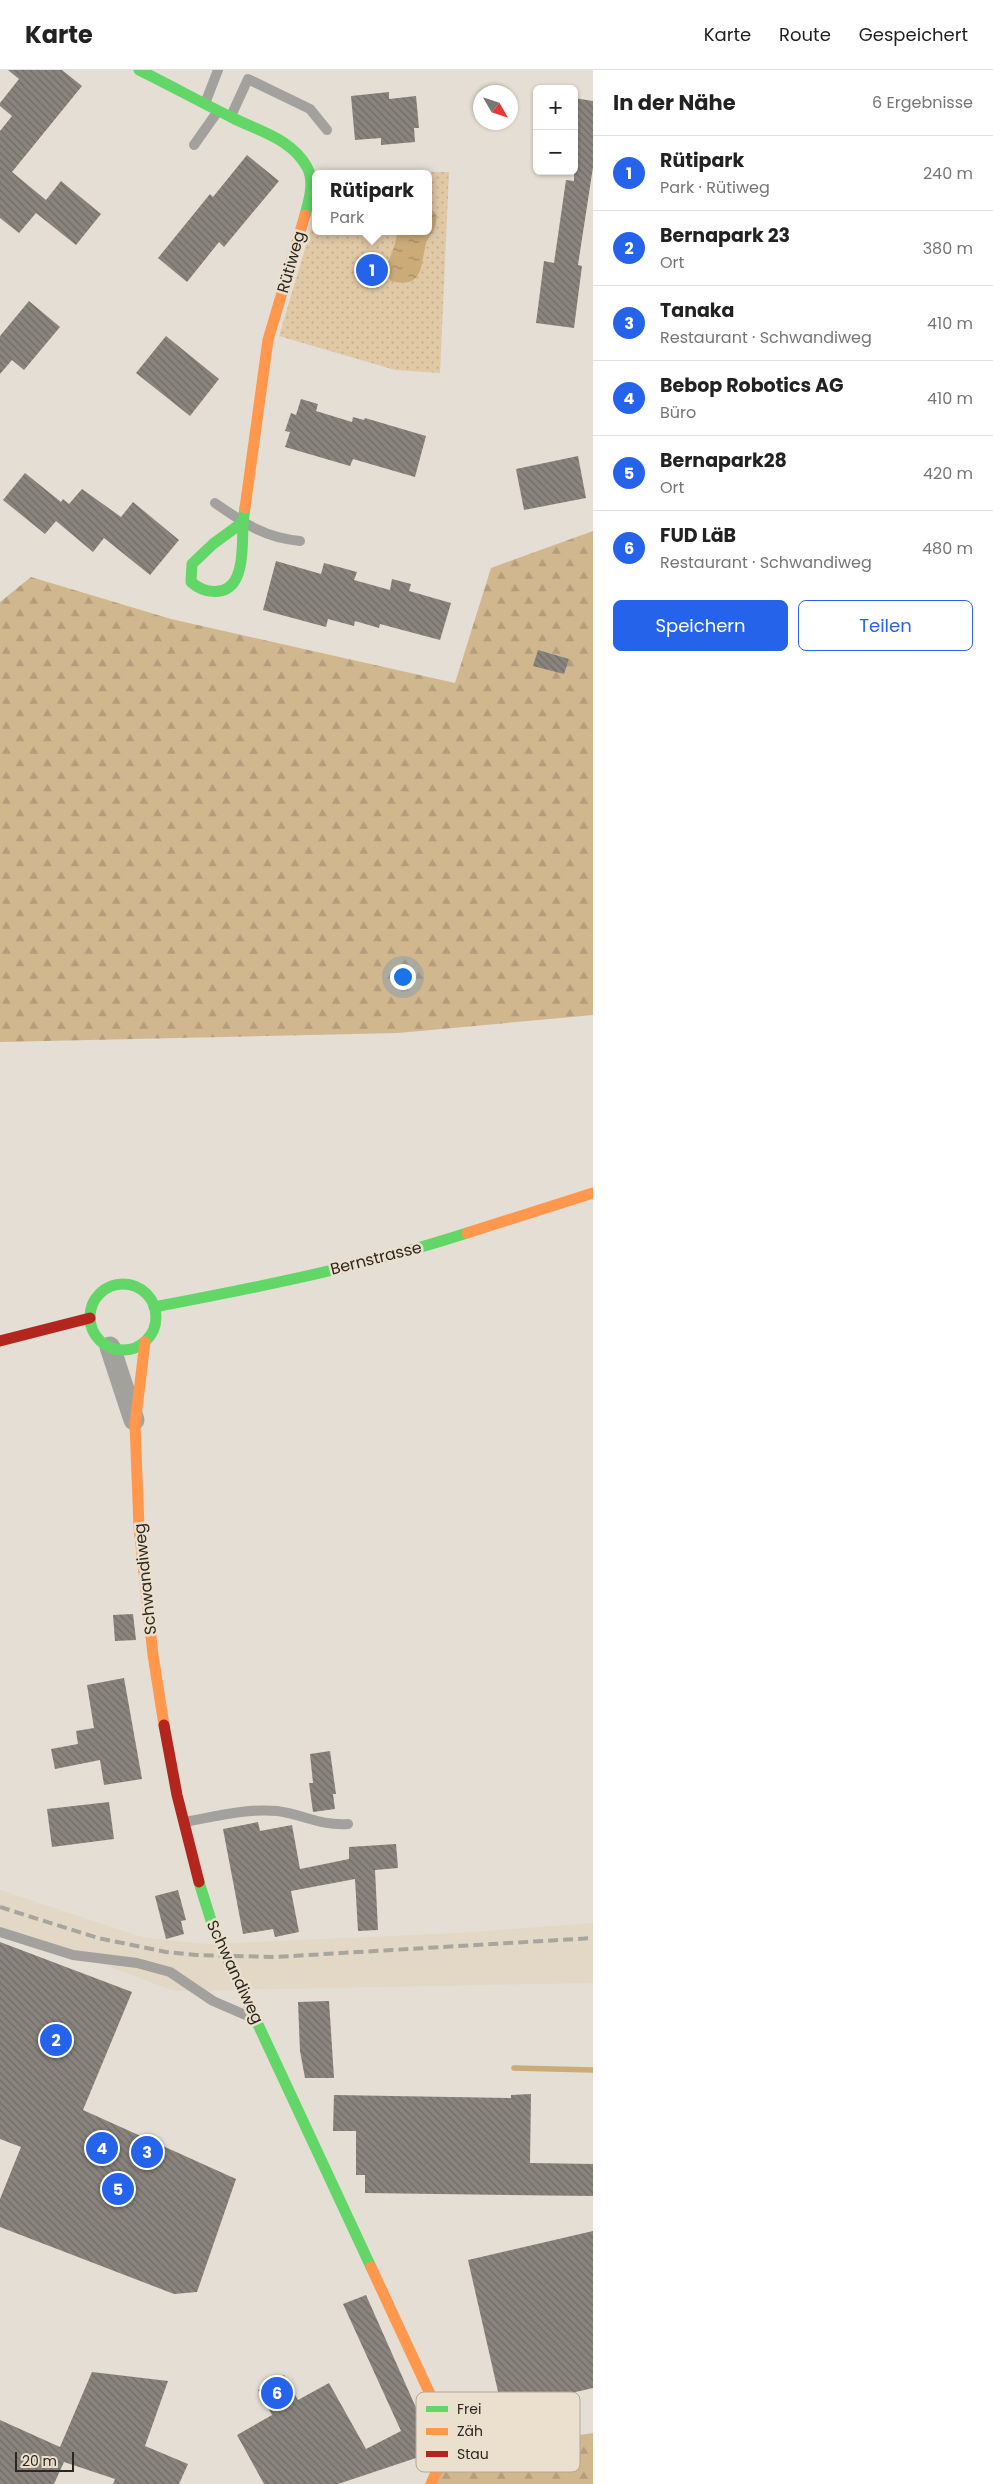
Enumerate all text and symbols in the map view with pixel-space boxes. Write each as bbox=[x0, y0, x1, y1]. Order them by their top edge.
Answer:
text: Karte bbox=[25, 18, 93, 51]
text: Karte bbox=[704, 22, 751, 47]
text: Route bbox=[779, 22, 831, 47]
text: Gespeichert bbox=[859, 22, 968, 47]
north arrow bbox=[473, 85, 518, 130]
map controls bbox=[533, 85, 578, 175]
button: + bbox=[533, 85, 578, 130]
text: In der Nähe bbox=[613, 88, 736, 117]
text: 6 Ergebnisse bbox=[872, 91, 973, 114]
button: − bbox=[533, 130, 578, 175]
text: Rütipark bbox=[660, 147, 744, 174]
text: 1 bbox=[626, 162, 632, 185]
text: 240 m bbox=[923, 162, 973, 185]
popup bbox=[312, 170, 432, 235]
text: Park · Rütiweg bbox=[660, 176, 770, 199]
text: Rütipark bbox=[330, 177, 414, 204]
text: Park bbox=[330, 206, 364, 229]
text: Bernapark 23 bbox=[660, 222, 790, 249]
street label: Rütiweg bbox=[271, 228, 311, 296]
text: 2 bbox=[624, 237, 634, 260]
text: 380 m bbox=[923, 237, 973, 260]
pin: 1 bbox=[356, 251, 388, 289]
text: Ort bbox=[660, 251, 684, 274]
text: Tanaka bbox=[660, 297, 734, 324]
text: 3 bbox=[624, 312, 634, 335]
text: 410 m bbox=[927, 312, 973, 335]
text: Restaurant · Schwandiweg bbox=[660, 326, 872, 349]
text: Bebop Robotics AG bbox=[660, 372, 844, 399]
text: 4 bbox=[624, 387, 634, 410]
text: 410 m bbox=[927, 387, 973, 410]
text: Büro bbox=[660, 401, 696, 424]
text: Bernapark28 bbox=[660, 447, 787, 474]
text: 5 bbox=[624, 462, 634, 485]
text: 420 m bbox=[923, 462, 973, 485]
text: Ort bbox=[660, 476, 684, 499]
text: FUD LäB bbox=[660, 522, 736, 549]
text: 6 bbox=[624, 537, 634, 560]
text: 480 m bbox=[922, 537, 973, 560]
text: Restaurant · Schwandiweg bbox=[660, 551, 872, 574]
button: Speichern bbox=[613, 600, 788, 651]
button: Teilen bbox=[798, 600, 973, 651]
your location bbox=[390, 964, 416, 990]
street label: Bernstrasse bbox=[328, 1236, 424, 1280]
street label: Schwandiweg bbox=[128, 1522, 162, 1636]
street label: Schwandiweg bbox=[201, 1916, 269, 2028]
pin: 2 bbox=[40, 2021, 72, 2059]
pin: 4 bbox=[86, 2129, 118, 2167]
pin: 3 bbox=[131, 2133, 163, 2171]
pin: 5 bbox=[102, 2170, 134, 2208]
pin: 6 bbox=[261, 2374, 293, 2412]
legend bbox=[416, 2392, 580, 2472]
text: Frei bbox=[457, 2399, 481, 2419]
text: Zäh bbox=[457, 2421, 483, 2441]
text: Stau bbox=[457, 2444, 489, 2464]
scale bar bbox=[15, 2449, 74, 2472]
text: 20 m bbox=[22, 2451, 57, 2471]

